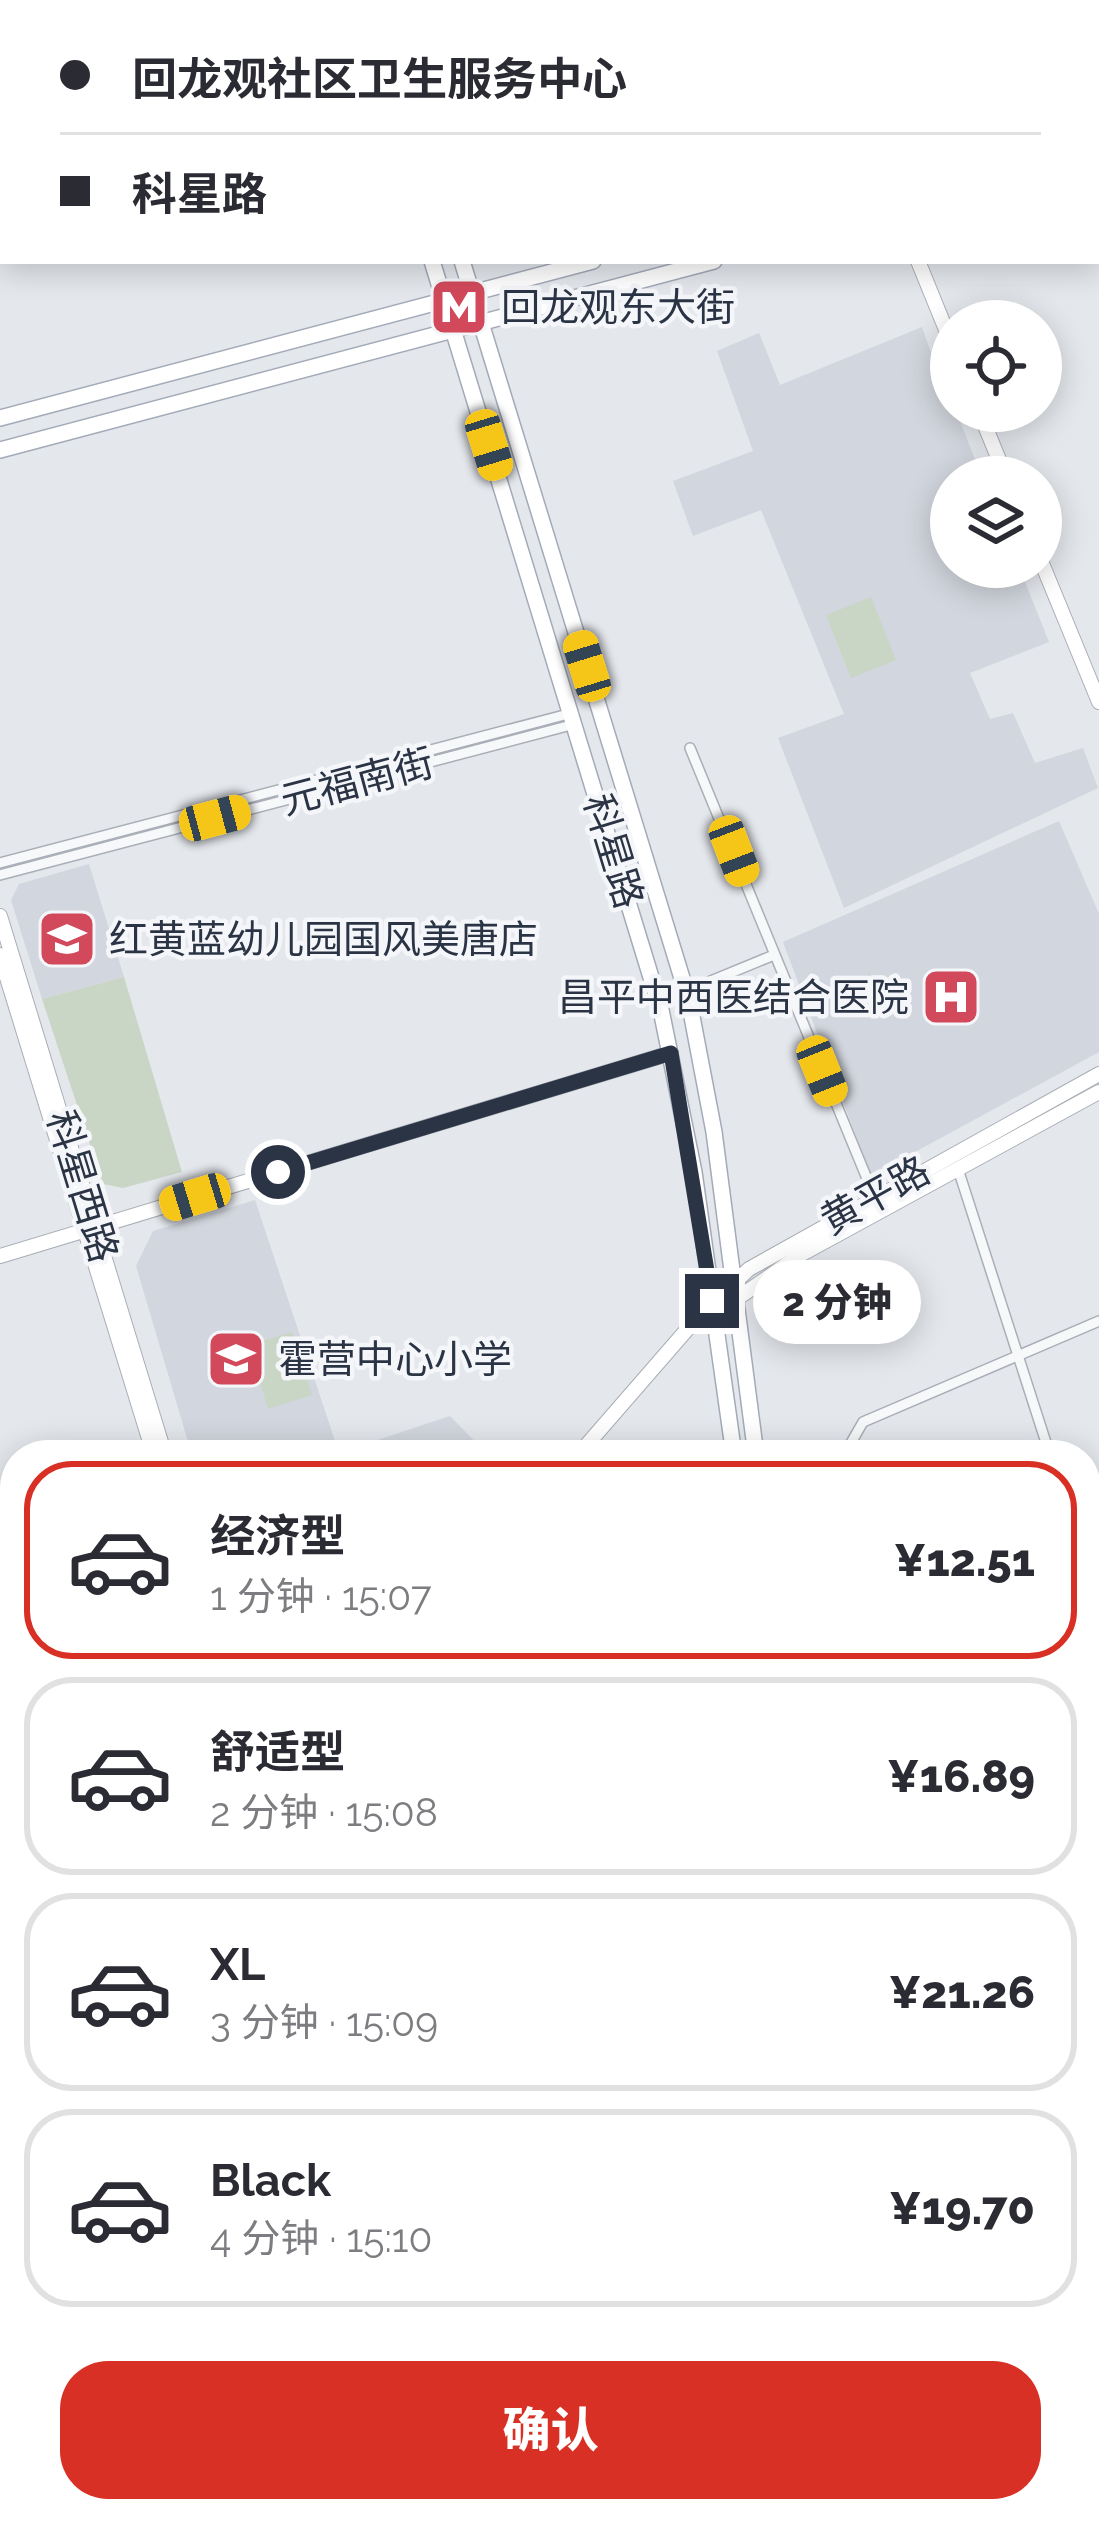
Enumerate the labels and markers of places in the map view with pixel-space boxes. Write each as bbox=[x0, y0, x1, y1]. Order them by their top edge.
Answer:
metro station icon: 回龙观东大街 bbox=[428, 276, 490, 338]
place label: 回龙观东大街 bbox=[501, 284, 735, 330]
school or university icon: 红黄蓝幼儿园国风美唐店 bbox=[36, 908, 98, 970]
place label: 红黄蓝幼儿园国风美唐店 bbox=[109, 916, 538, 962]
hospital icon: 昌平中西医结合医院 bbox=[920, 966, 982, 1028]
place label: 昌平中西医结合医院 bbox=[558, 974, 909, 1020]
school or university icon: 霍营中心小学 bbox=[205, 1328, 267, 1390]
place label: 霍营中心小学 bbox=[278, 1336, 512, 1382]

